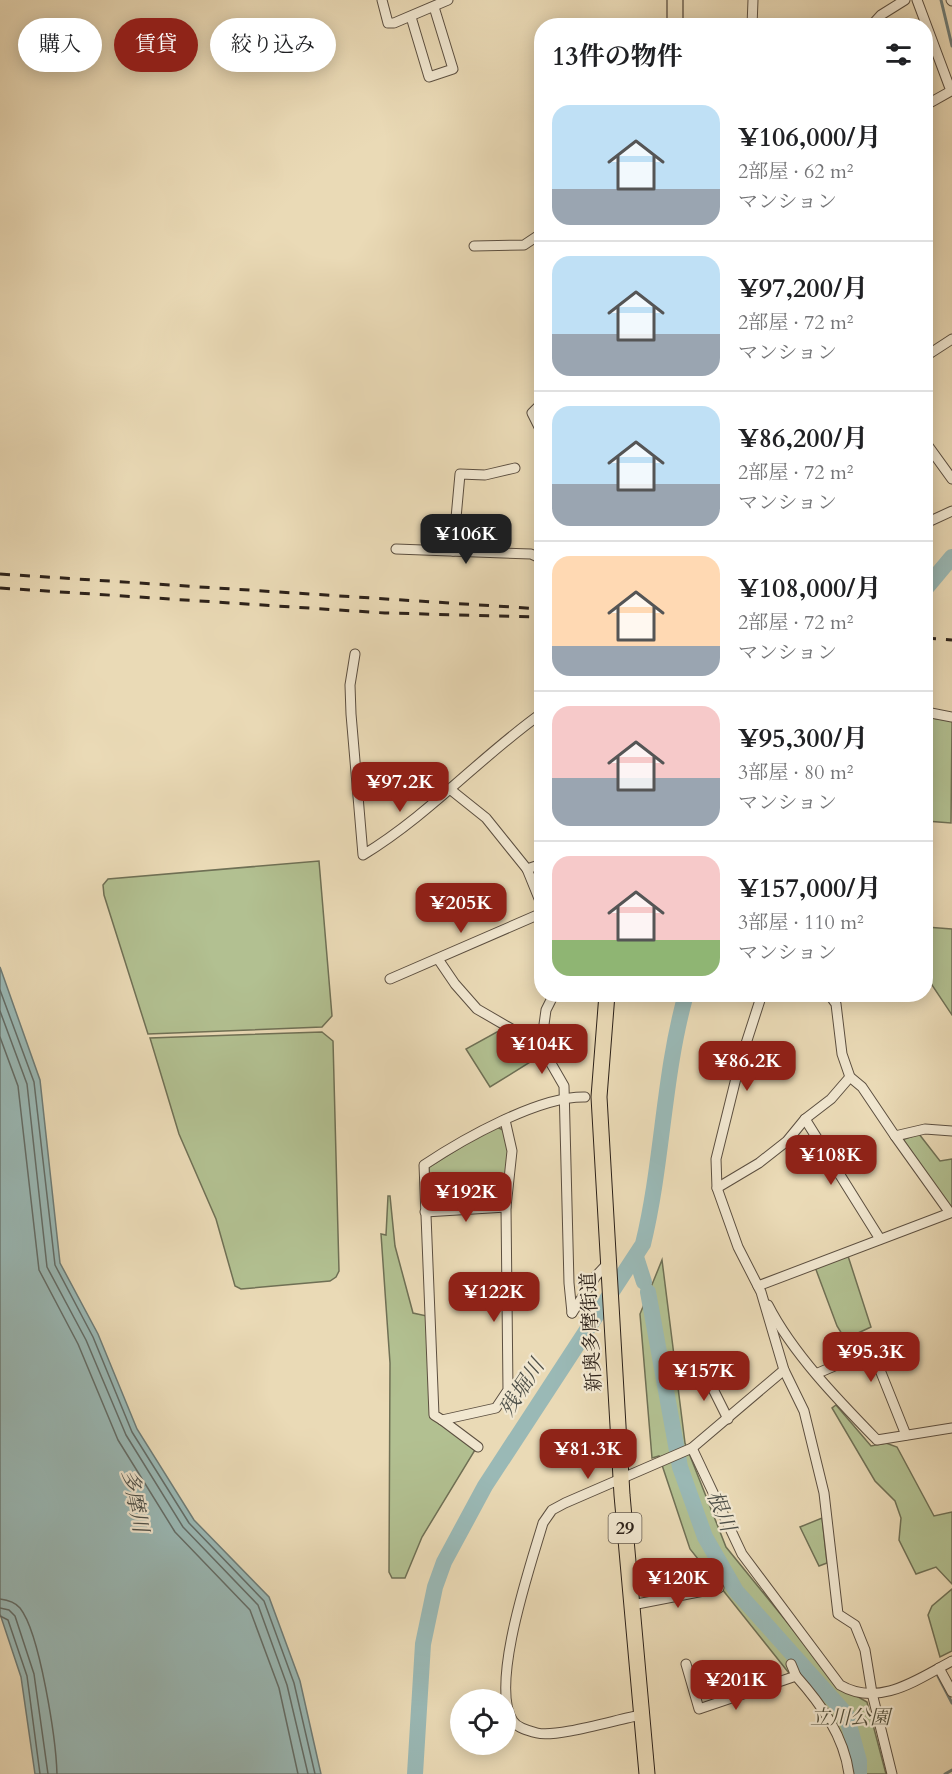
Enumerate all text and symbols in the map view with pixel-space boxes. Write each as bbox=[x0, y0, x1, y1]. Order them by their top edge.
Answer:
chip: 購入 bbox=[18, 18, 102, 72]
chip: 賃貸 bbox=[114, 18, 198, 72]
chip: 絞り込み bbox=[210, 18, 336, 72]
icon: filters bbox=[882, 38, 915, 71]
text: 13件の物件 bbox=[552, 39, 683, 74]
text: ¥106,000/月 bbox=[738, 120, 881, 155]
icon: home bbox=[600, 129, 672, 201]
text: 2部屋 · 62 m² bbox=[738, 158, 854, 185]
text: マンション bbox=[738, 188, 837, 215]
text: ¥97,200/月 bbox=[738, 271, 868, 306]
icon: home bbox=[600, 280, 672, 352]
text: 2部屋 · 72 m² bbox=[738, 309, 854, 336]
text: マンション bbox=[738, 339, 837, 366]
text: ¥86,200/月 bbox=[738, 421, 868, 456]
icon: home bbox=[600, 430, 672, 502]
text: 2部屋 · 72 m² bbox=[738, 459, 854, 486]
text: マンション bbox=[738, 489, 837, 516]
pin: ¥106K bbox=[424, 514, 508, 565]
text: ¥106K bbox=[435, 520, 497, 547]
text: ¥108,000/月 bbox=[738, 571, 881, 606]
icon: home bbox=[600, 580, 672, 652]
text: 2部屋 · 72 m² bbox=[738, 609, 854, 636]
text: マンション bbox=[738, 639, 837, 666]
text: ¥95,300/月 bbox=[738, 721, 868, 756]
icon: home bbox=[600, 730, 672, 802]
text: 3部屋 · 80 m² bbox=[738, 759, 854, 786]
pin: ¥97.2K bbox=[351, 762, 449, 813]
text: ¥97.2K bbox=[366, 768, 434, 795]
text: マンション bbox=[738, 789, 837, 816]
text: ¥157,000/月 bbox=[738, 871, 881, 906]
icon: home bbox=[600, 880, 672, 952]
pin: ¥205K bbox=[419, 883, 503, 934]
text: ¥205K bbox=[430, 889, 492, 916]
text: 3部屋 · 110 m² bbox=[738, 909, 864, 936]
text: マンション bbox=[738, 939, 837, 966]
pin: ¥104K bbox=[500, 1024, 584, 1075]
text: ¥104K bbox=[511, 1030, 573, 1057]
pin: ¥86.2K bbox=[698, 1041, 796, 1092]
text: ¥86.2K bbox=[713, 1047, 781, 1074]
pin: ¥108K bbox=[789, 1135, 873, 1186]
text: ¥108K bbox=[800, 1141, 862, 1168]
pin: ¥192K bbox=[424, 1172, 508, 1223]
text: ¥192K bbox=[435, 1178, 497, 1205]
street label: 新奥多摩街道 bbox=[574, 1271, 608, 1393]
pin: ¥122K bbox=[452, 1272, 536, 1323]
text: ¥122K bbox=[463, 1278, 525, 1305]
pin: ¥95.3K bbox=[822, 1332, 920, 1383]
text: ¥95.3K bbox=[837, 1338, 905, 1365]
pin: ¥157K bbox=[662, 1351, 746, 1402]
water label: 残堀川 bbox=[493, 1352, 552, 1422]
text: ¥157K bbox=[673, 1357, 735, 1384]
pin: ¥81.3K bbox=[539, 1429, 637, 1480]
text: ¥81.3K bbox=[554, 1435, 622, 1462]
water label: 多摩川 bbox=[115, 1467, 156, 1537]
water label: 根川 bbox=[700, 1486, 743, 1538]
road number: 29 bbox=[608, 1513, 642, 1543]
pin: ¥120K bbox=[636, 1558, 720, 1609]
text: ¥120K bbox=[647, 1564, 709, 1591]
pin: ¥201K bbox=[694, 1660, 778, 1711]
text: ¥201K bbox=[705, 1666, 767, 1693]
map controls bbox=[450, 1689, 516, 1755]
button: locate bbox=[450, 1689, 516, 1755]
park label: 立川公園 bbox=[810, 1704, 893, 1731]

